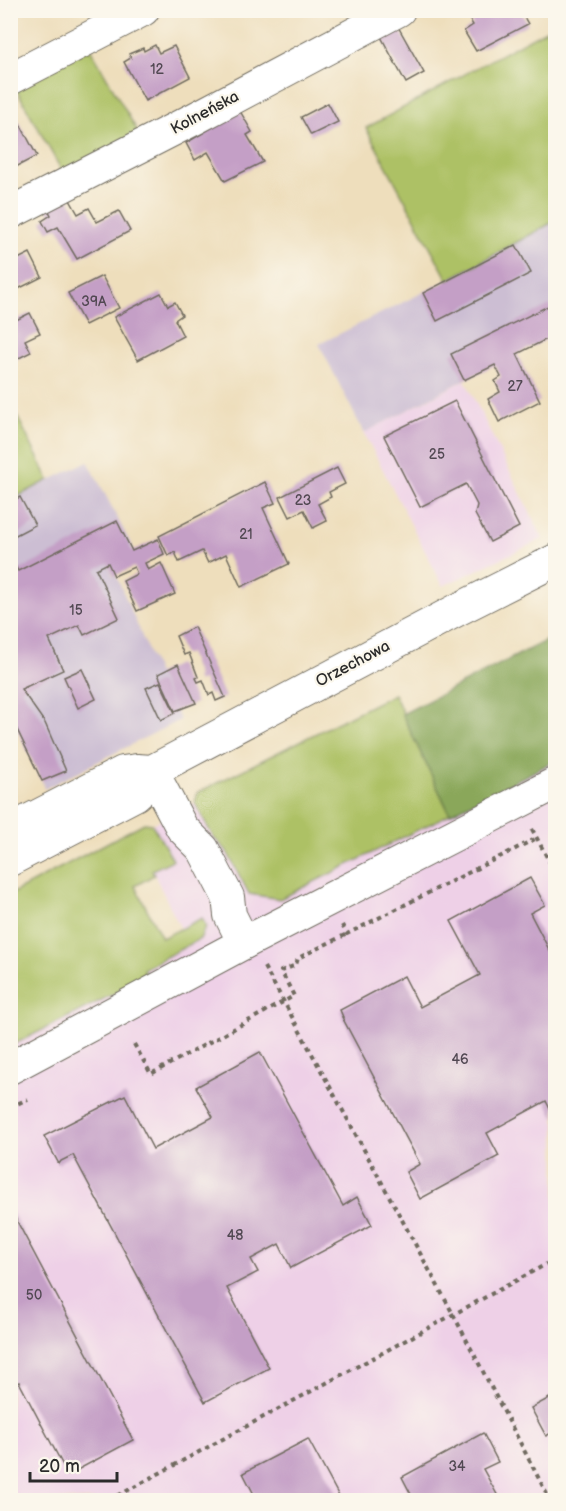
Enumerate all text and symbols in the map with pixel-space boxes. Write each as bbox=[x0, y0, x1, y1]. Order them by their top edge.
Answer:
house number: 12 bbox=[150, 61, 165, 78]
street label: Kolneńska bbox=[168, 87, 242, 139]
house number: 39A bbox=[81, 293, 107, 310]
house number: 27 bbox=[507, 378, 523, 395]
house number: 25 bbox=[429, 446, 445, 463]
house number: 23 bbox=[295, 492, 311, 509]
house number: 21 bbox=[239, 526, 253, 543]
house number: 15 bbox=[69, 602, 83, 619]
street label: Orzechowa bbox=[313, 637, 393, 691]
house number: 46 bbox=[451, 1051, 469, 1068]
house number: 48 bbox=[227, 1227, 243, 1244]
house number: 50 bbox=[26, 1287, 42, 1304]
scale bar bbox=[30, 1445, 117, 1483]
text: 20 m bbox=[39, 1456, 80, 1477]
house number: 34 bbox=[448, 1458, 466, 1475]

